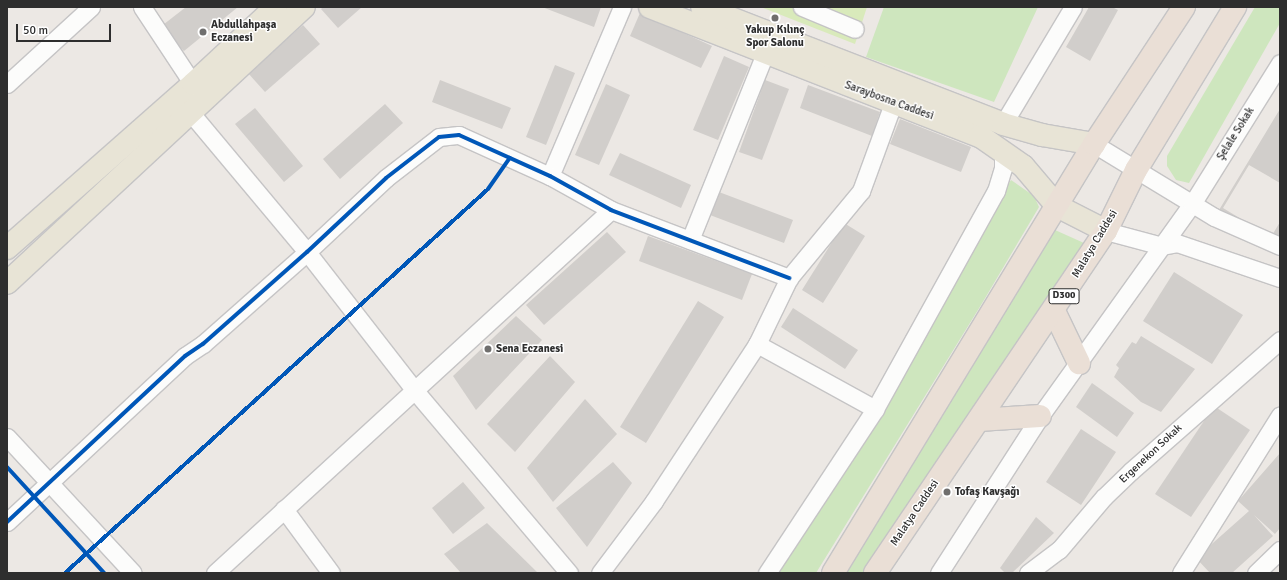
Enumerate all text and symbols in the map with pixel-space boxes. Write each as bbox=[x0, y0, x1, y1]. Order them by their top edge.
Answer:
marker: Yakup Kılınç Spor Salonu bbox=[770, 13, 780, 23]
scale bar bbox=[18, 16, 113, 42]
place label: Abdullahpaşa Eczanesi bbox=[211, 19, 276, 45]
text: 50 m bbox=[23, 23, 48, 38]
place label: Yakup Kılınç Spor Salonu bbox=[746, 24, 804, 50]
marker: Abdullahpaşa Eczanesi bbox=[198, 27, 208, 37]
street label: Saraybosna Caddesi bbox=[843, 79, 935, 123]
street label: Şelale Sokak bbox=[1215, 105, 1257, 163]
street label: Malatya Caddesi bbox=[1069, 208, 1121, 280]
road number: D300 bbox=[1048, 288, 1080, 304]
place label: Sena Eczanesi bbox=[496, 342, 563, 356]
marker: Sena Eczanesi bbox=[483, 344, 493, 354]
street label: Ergenekon Sokak bbox=[1117, 422, 1185, 486]
street label: Malatya Caddesi bbox=[888, 477, 942, 549]
place label: Tofaş Kavşağı bbox=[955, 485, 1020, 499]
marker: Tofaş Kavşağı bbox=[942, 487, 952, 497]

